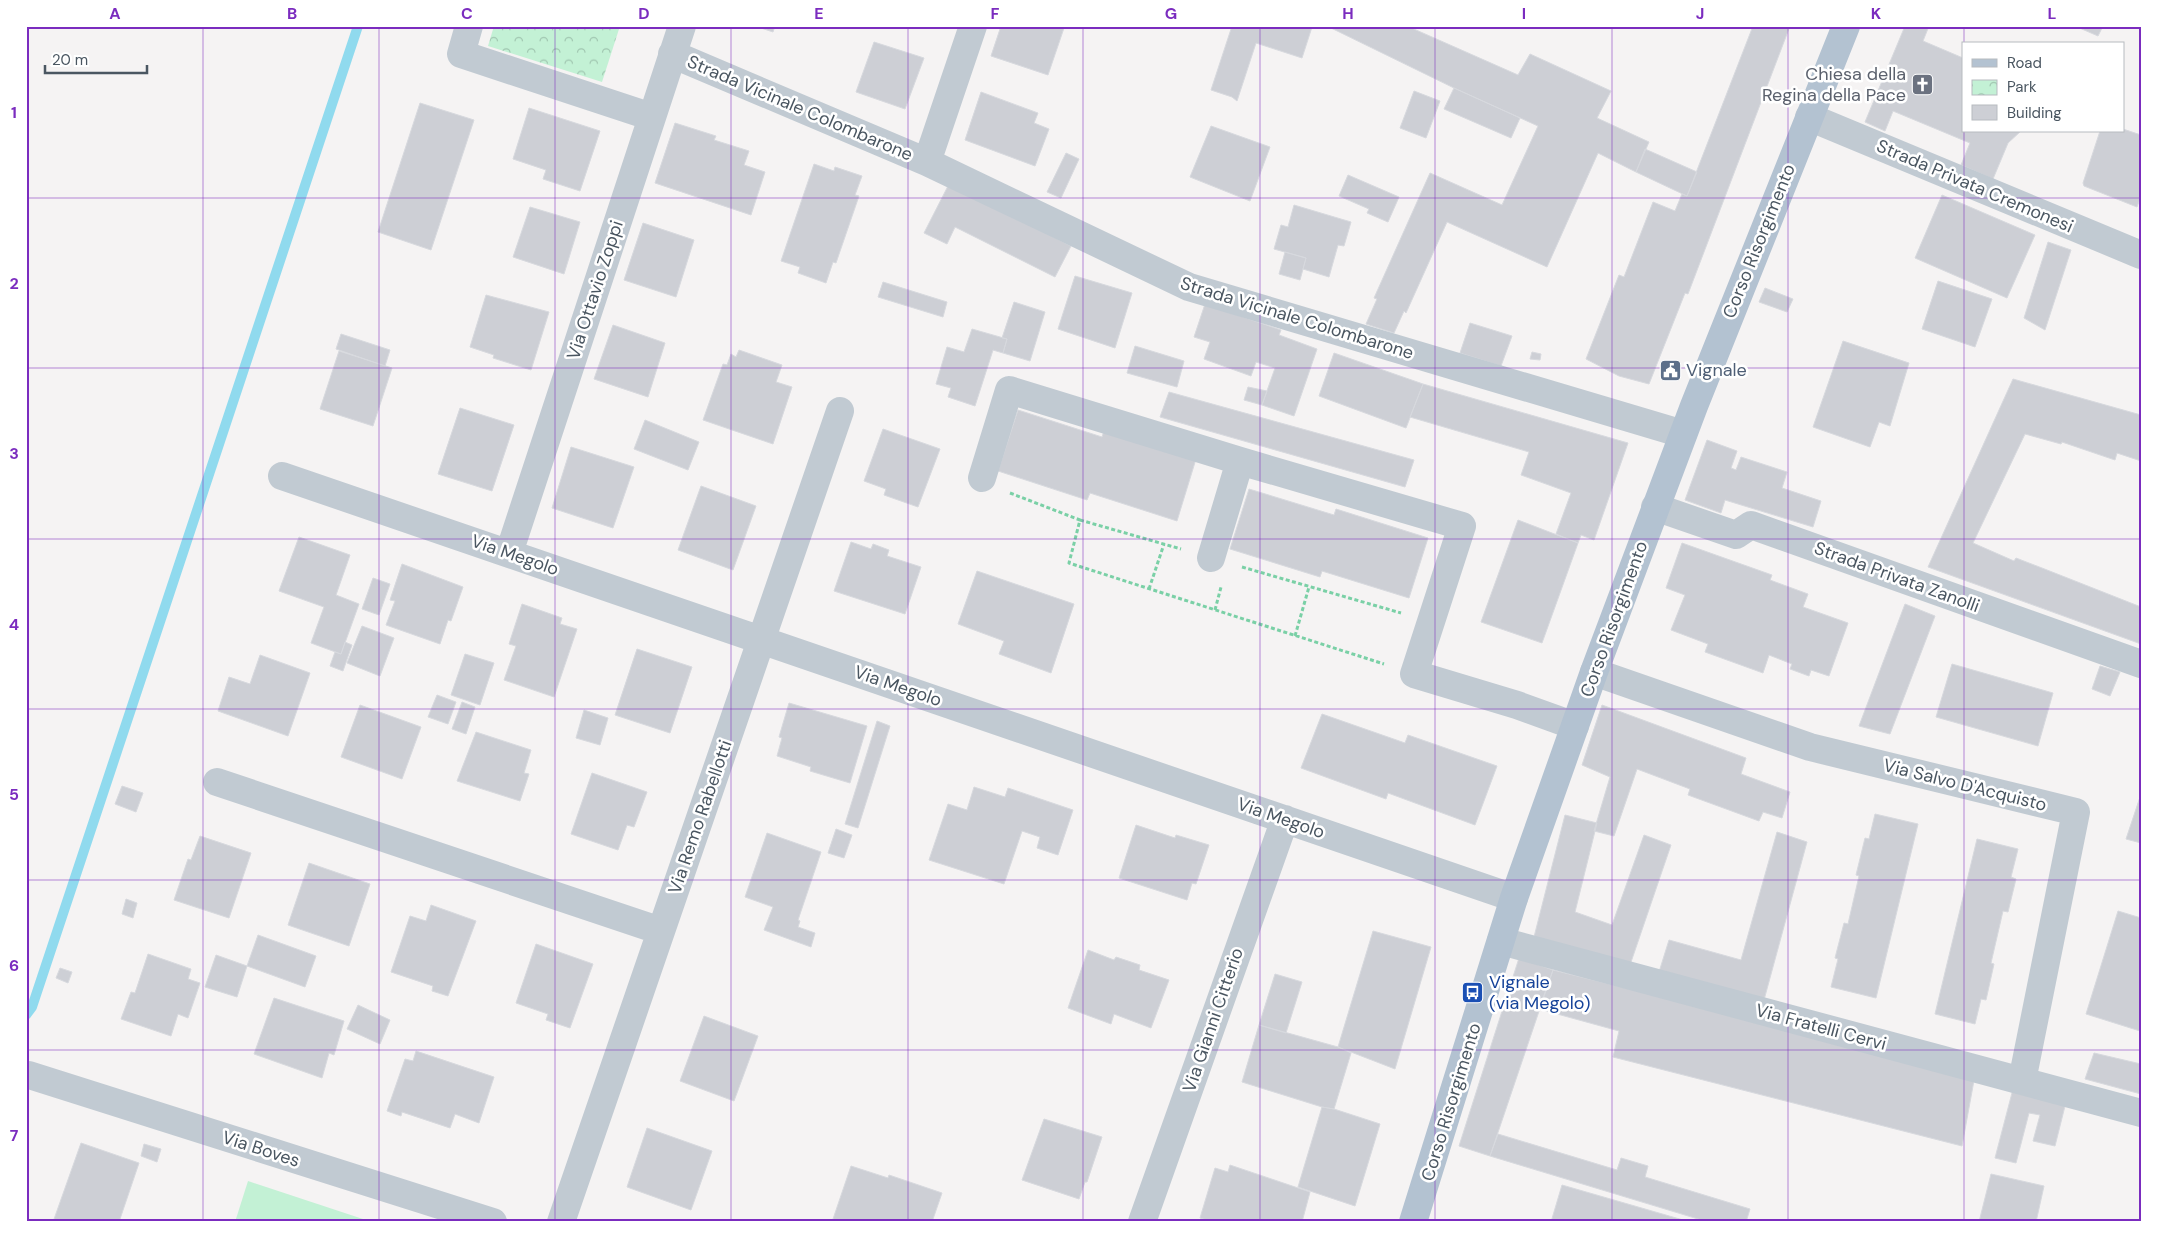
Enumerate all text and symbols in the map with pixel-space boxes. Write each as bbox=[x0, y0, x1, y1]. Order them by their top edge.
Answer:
text: A bbox=[109, 3, 121, 24]
text: B bbox=[287, 3, 297, 24]
text: C bbox=[461, 3, 473, 24]
text: D bbox=[638, 3, 650, 24]
text: E bbox=[814, 3, 824, 24]
text: F bbox=[991, 3, 1000, 24]
text: G bbox=[1165, 3, 1177, 24]
text: H bbox=[1342, 3, 1354, 24]
text: I bbox=[1522, 3, 1526, 24]
text: J bbox=[1696, 3, 1704, 24]
text: K bbox=[1871, 3, 1882, 24]
text: L bbox=[2048, 3, 2057, 24]
scale bar bbox=[45, 42, 148, 74]
legend bbox=[1962, 42, 2124, 132]
text: 20 m bbox=[52, 50, 88, 70]
street label: Strada Vicinale Colombarone bbox=[684, 50, 916, 166]
text: Road bbox=[2007, 53, 2042, 73]
place label: Chiesa della Regina della Pace bbox=[1762, 62, 1906, 107]
church icon: Chiesa della Regina della Pace bbox=[1910, 72, 1934, 96]
text: Park bbox=[2007, 77, 2037, 97]
text: 1 bbox=[11, 102, 17, 123]
text: Building bbox=[2007, 103, 2062, 123]
street label: Strada Privata Cremonesi bbox=[1873, 134, 2077, 238]
street label: Corso Risorgimento bbox=[1717, 160, 1801, 322]
street label: Via Ottavio Zoppi bbox=[561, 217, 629, 363]
street label: Strada Vicinale Colombarone bbox=[1177, 271, 1417, 365]
text: 2 bbox=[9, 273, 19, 294]
public building icon: Vignale bbox=[1658, 358, 1682, 382]
place label: Vignale bbox=[1686, 358, 1747, 382]
text: 3 bbox=[9, 443, 19, 464]
street label: Via Megolo bbox=[468, 529, 562, 581]
street label: Strada Privata Zanolli bbox=[1811, 536, 1983, 618]
street label: Corso Risorgimento bbox=[1575, 538, 1653, 700]
text: 4 bbox=[9, 614, 19, 635]
street label: Via Megolo bbox=[851, 660, 945, 712]
street label: Via Remo Rabellotti bbox=[662, 737, 738, 897]
street label: Via Salvo D'Acquisto bbox=[1881, 753, 2049, 817]
text: 5 bbox=[9, 784, 19, 805]
street label: Via Megolo bbox=[1234, 792, 1328, 844]
street label: Via Gianni Citterio bbox=[1177, 944, 1249, 1096]
text: 6 bbox=[9, 955, 19, 976]
place label: Vignale (via Megolo) bbox=[1489, 970, 1590, 1015]
bus stop icon: Vignale (via Megolo) bbox=[1461, 980, 1485, 1004]
street label: Via Fratelli Cervi bbox=[1753, 998, 1889, 1056]
street label: Corso Risorgimento bbox=[1415, 1020, 1487, 1184]
text: 7 bbox=[10, 1125, 19, 1146]
street label: Via Boves bbox=[219, 1125, 303, 1173]

